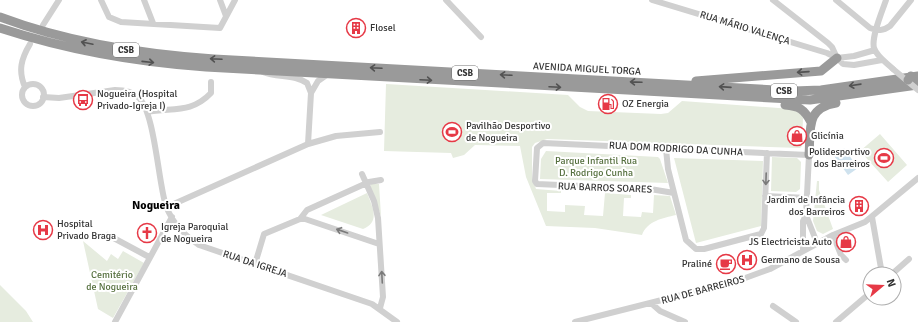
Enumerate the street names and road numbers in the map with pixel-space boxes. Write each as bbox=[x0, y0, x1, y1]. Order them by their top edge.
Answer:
street label: RUA MÁRIO VALENÇA bbox=[698, 8, 792, 47]
road number: CSB bbox=[113, 43, 139, 57]
street label: AVENIDA MIGUEL TORGA bbox=[533, 60, 641, 78]
road number: CSB bbox=[452, 66, 478, 80]
road number: CSB bbox=[771, 84, 797, 98]
street label: RUA DOM RODRIGO DA CUNHA bbox=[609, 139, 743, 159]
street label: RUA BARROS SOARES bbox=[558, 180, 653, 196]
street label: RUA DA IGREJA bbox=[221, 248, 289, 280]
street label: RUA DE BARREIROS bbox=[660, 273, 746, 307]

